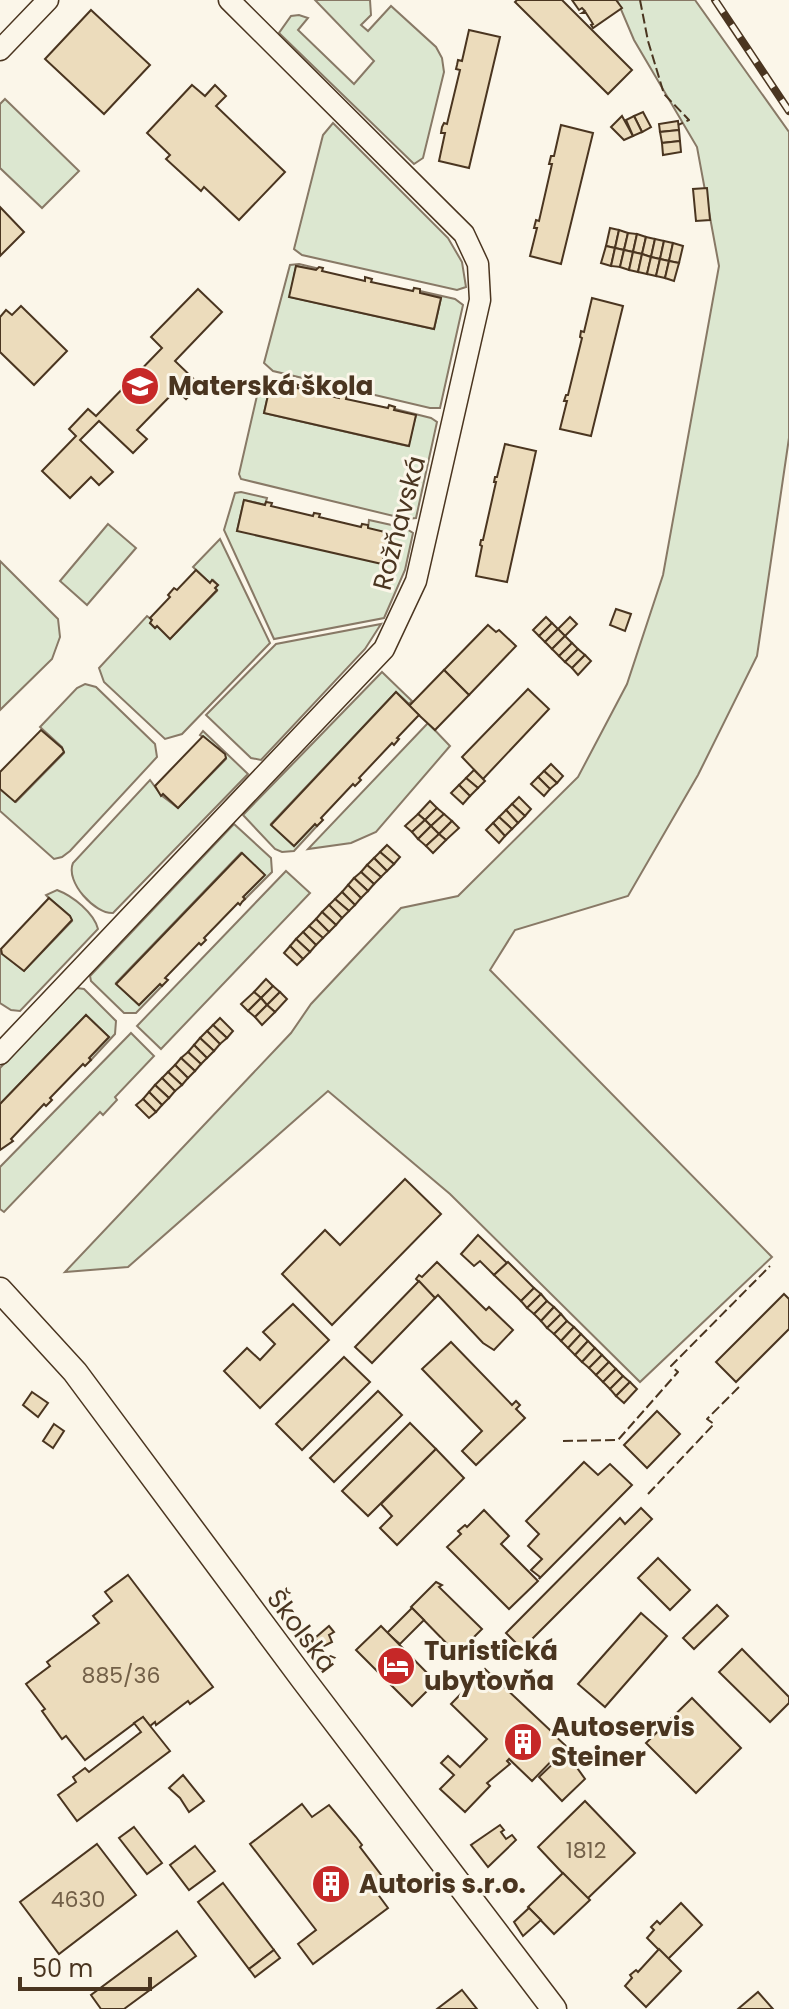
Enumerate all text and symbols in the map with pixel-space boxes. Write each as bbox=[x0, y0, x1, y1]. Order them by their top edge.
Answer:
school or university icon: Materská škola bbox=[119, 365, 161, 407]
place label: Materská škola bbox=[168, 368, 373, 404]
street label: Rožňavská bbox=[364, 452, 434, 594]
street label: Školská bbox=[259, 1582, 345, 1680]
place label: Turistická ubytovňa bbox=[424, 1633, 558, 1699]
hotel icon: Turistická ubytovňa bbox=[375, 1645, 417, 1687]
house number: 885/36 bbox=[82, 1660, 160, 1691]
place label: Autoservis Steiner bbox=[551, 1709, 695, 1775]
building icon: Autoservis Steiner bbox=[502, 1721, 544, 1763]
house number: 1812 bbox=[566, 1835, 606, 1866]
building icon: Autoris s.r.o. bbox=[310, 1863, 352, 1905]
place label: Autoris s.r.o. bbox=[359, 1866, 526, 1902]
house number: 4630 bbox=[51, 1884, 105, 1915]
scale bar bbox=[20, 1941, 150, 1991]
text: 50 m bbox=[32, 1952, 93, 1985]

